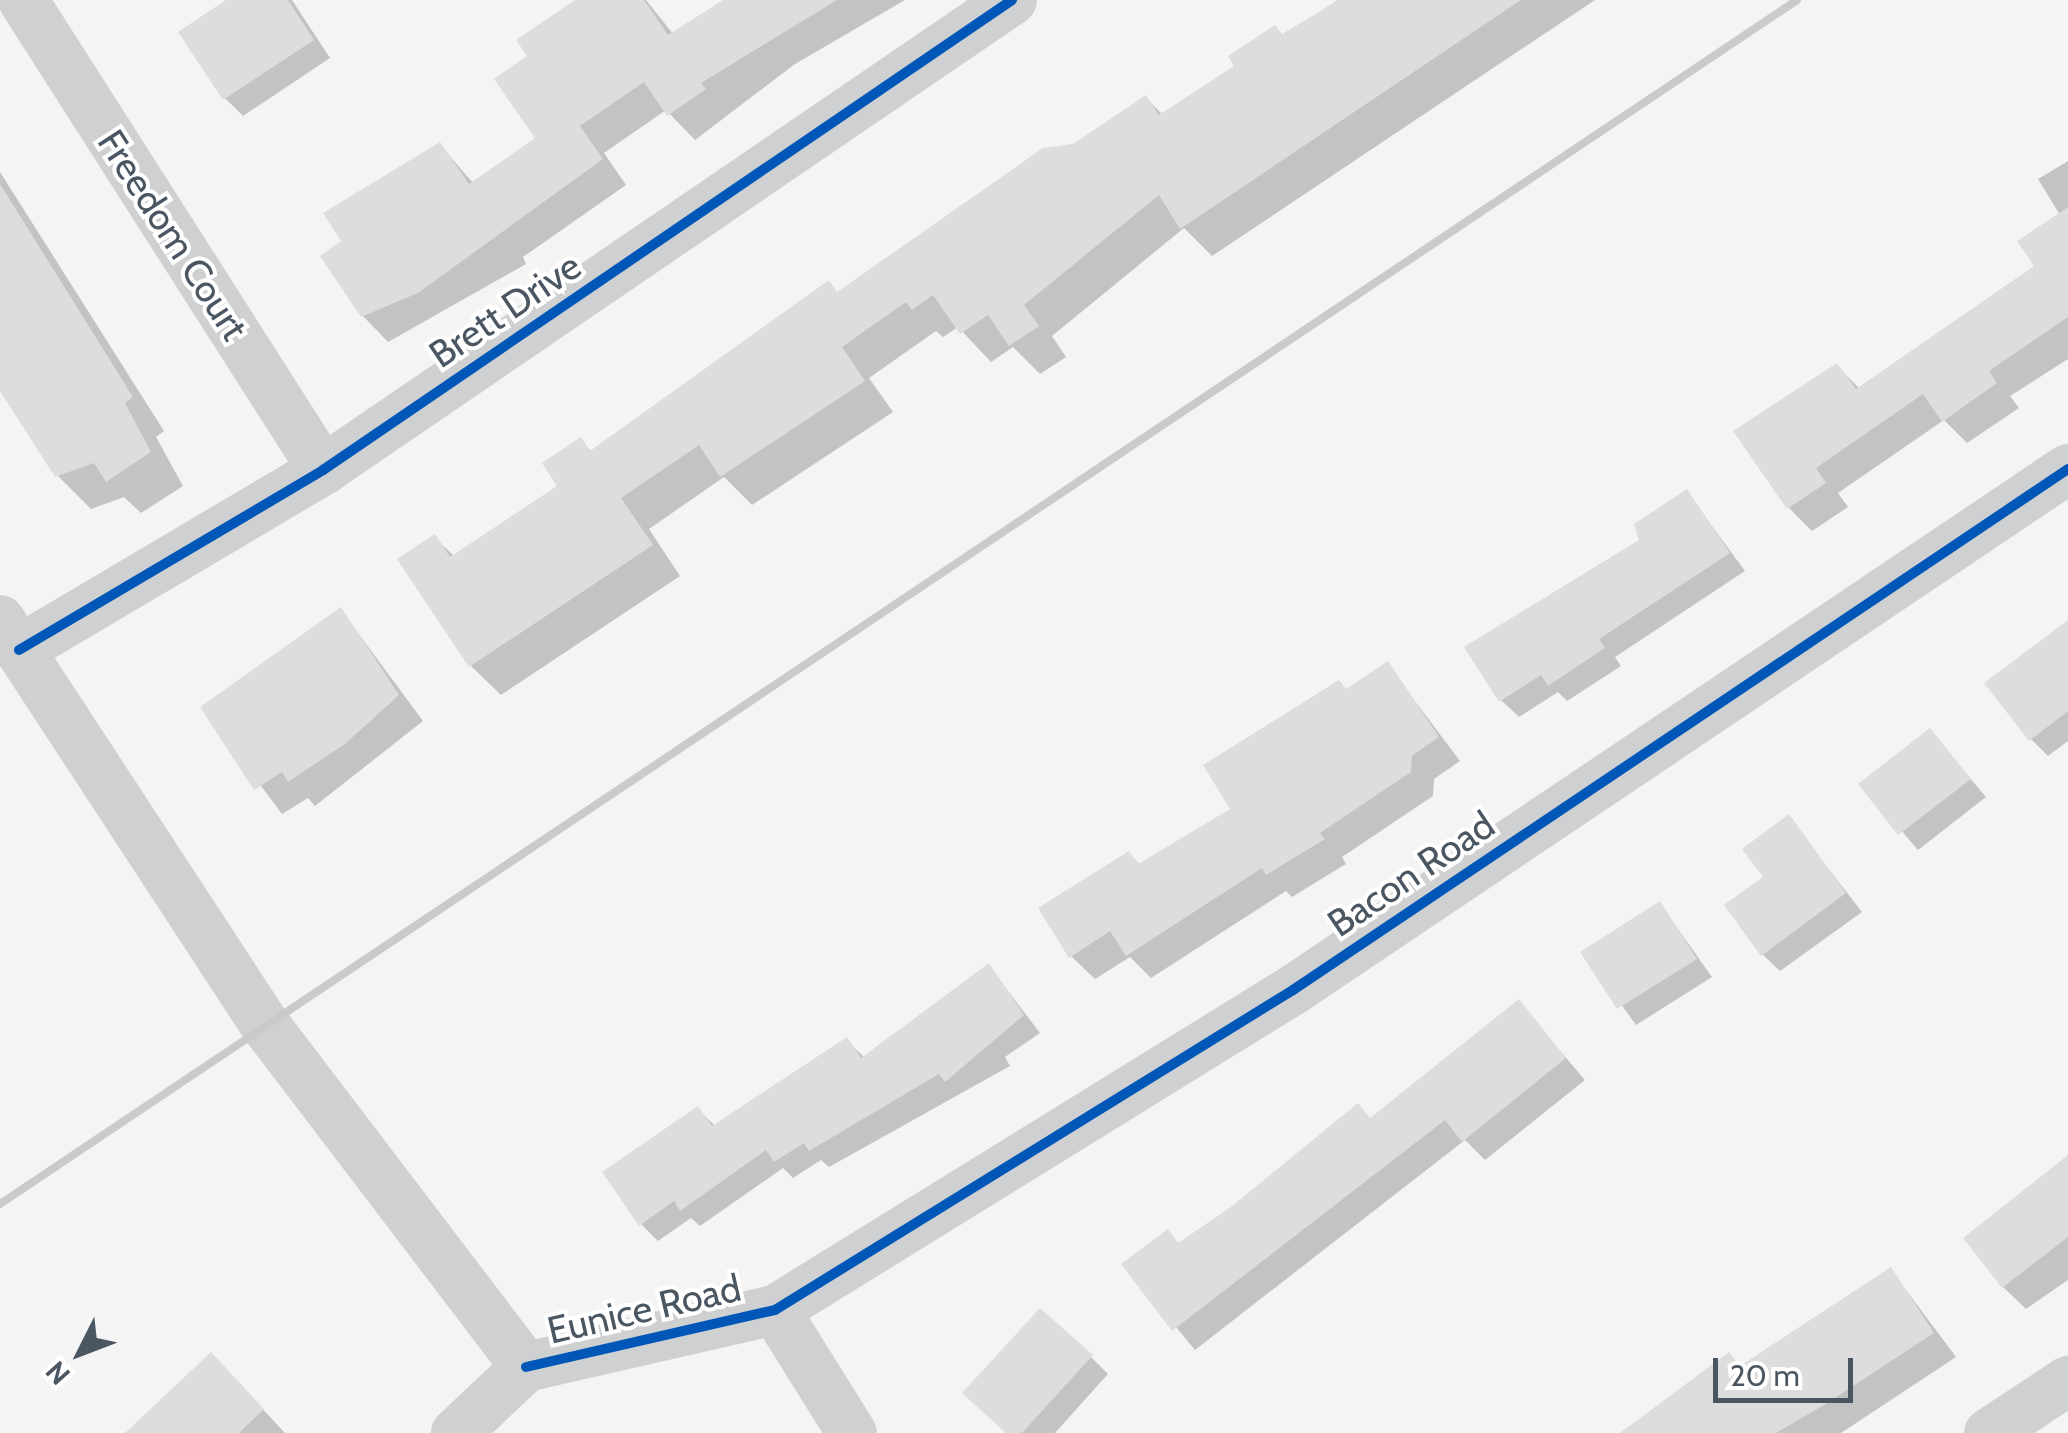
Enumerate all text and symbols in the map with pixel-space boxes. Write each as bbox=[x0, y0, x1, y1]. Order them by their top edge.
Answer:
street label: Freedom Court bbox=[88, 122, 258, 348]
street label: Brett Drive bbox=[421, 243, 589, 377]
street label: Bacon Road bbox=[1319, 802, 1503, 946]
street label: Eunice Road bbox=[543, 1265, 745, 1353]
north arrow bbox=[30, 1303, 130, 1403]
scale bar bbox=[1718, 1338, 1858, 1400]
text: N bbox=[38, 1354, 77, 1392]
text: 20 m bbox=[1730, 1357, 1800, 1394]

